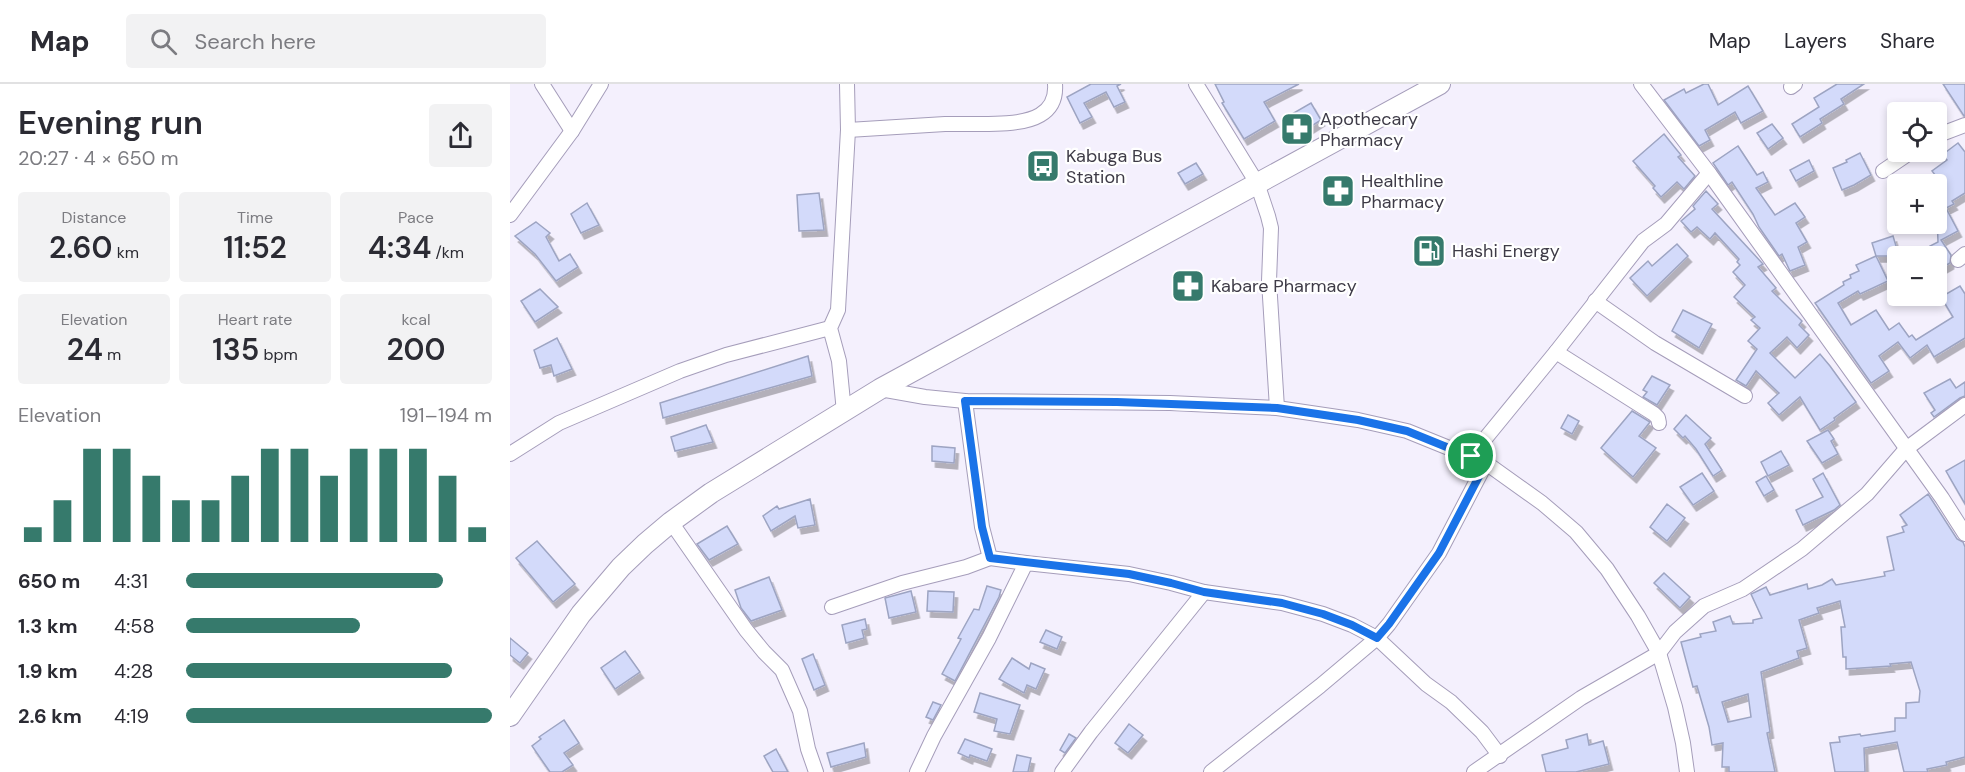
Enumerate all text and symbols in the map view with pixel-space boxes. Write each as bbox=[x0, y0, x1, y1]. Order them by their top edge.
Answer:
search box bbox=[126, 14, 546, 68]
text: Map bbox=[30, 23, 90, 60]
icon: search bbox=[147, 25, 180, 58]
text: Search here bbox=[195, 27, 316, 56]
text: Map bbox=[1709, 27, 1751, 55]
text: Layers bbox=[1784, 27, 1847, 55]
text: Share bbox=[1880, 27, 1935, 55]
text: Evening run bbox=[18, 101, 203, 144]
map controls bbox=[1887, 102, 1947, 306]
button: locate bbox=[1887, 102, 1947, 162]
button: share bbox=[429, 104, 492, 167]
place label: Apothecary Pharmacy bbox=[1320, 107, 1418, 152]
pharmacy icon: Apothecary Pharmacy bbox=[1279, 111, 1315, 147]
place label: Kabuga Bus Station bbox=[1066, 144, 1162, 189]
text: 20:27 · 4 × 650 m bbox=[18, 145, 178, 171]
bus stop icon: Kabuga Bus Station bbox=[1025, 148, 1061, 184]
place label: Healthline Pharmacy bbox=[1361, 169, 1444, 214]
pharmacy icon: Healthline Pharmacy bbox=[1320, 173, 1356, 209]
button: + bbox=[1887, 174, 1947, 234]
text: Distance bbox=[62, 207, 126, 228]
text: Time bbox=[237, 207, 273, 228]
text: Pace bbox=[398, 207, 434, 228]
text: 2.60 bbox=[49, 228, 112, 267]
text: 11:52 bbox=[223, 228, 287, 267]
text: 4:34 bbox=[368, 228, 431, 267]
fuel station icon: Hashi Energy bbox=[1411, 233, 1447, 269]
place label: Hashi Energy bbox=[1452, 239, 1560, 263]
text: km bbox=[112, 242, 139, 263]
text: /km bbox=[431, 242, 464, 263]
button: − bbox=[1887, 246, 1947, 306]
pharmacy icon: Kabare Pharmacy bbox=[1170, 268, 1206, 304]
place label: Kabare Pharmacy bbox=[1211, 274, 1357, 298]
text: Elevation bbox=[61, 309, 127, 330]
text: Heart rate bbox=[218, 309, 292, 330]
text: kcal bbox=[402, 309, 430, 330]
text: 24 bbox=[67, 330, 103, 369]
text: 135 bbox=[212, 330, 259, 369]
text: 200 bbox=[386, 330, 446, 369]
text: m bbox=[103, 344, 121, 365]
text: bpm bbox=[259, 344, 298, 365]
text: Elevation bbox=[18, 402, 101, 428]
text: 191–194 m bbox=[400, 402, 492, 428]
pin bbox=[1445, 430, 1496, 481]
icon: arrive bbox=[1454, 439, 1487, 472]
text: 650 m bbox=[18, 568, 80, 594]
text: 4:31 bbox=[114, 568, 148, 594]
text: 1.3 km bbox=[18, 613, 77, 639]
text: 4:58 bbox=[114, 613, 155, 639]
text: 1.9 km bbox=[18, 658, 78, 684]
text: 4:28 bbox=[114, 658, 154, 684]
text: 2.6 km bbox=[18, 703, 82, 729]
text: 4:19 bbox=[114, 703, 149, 729]

